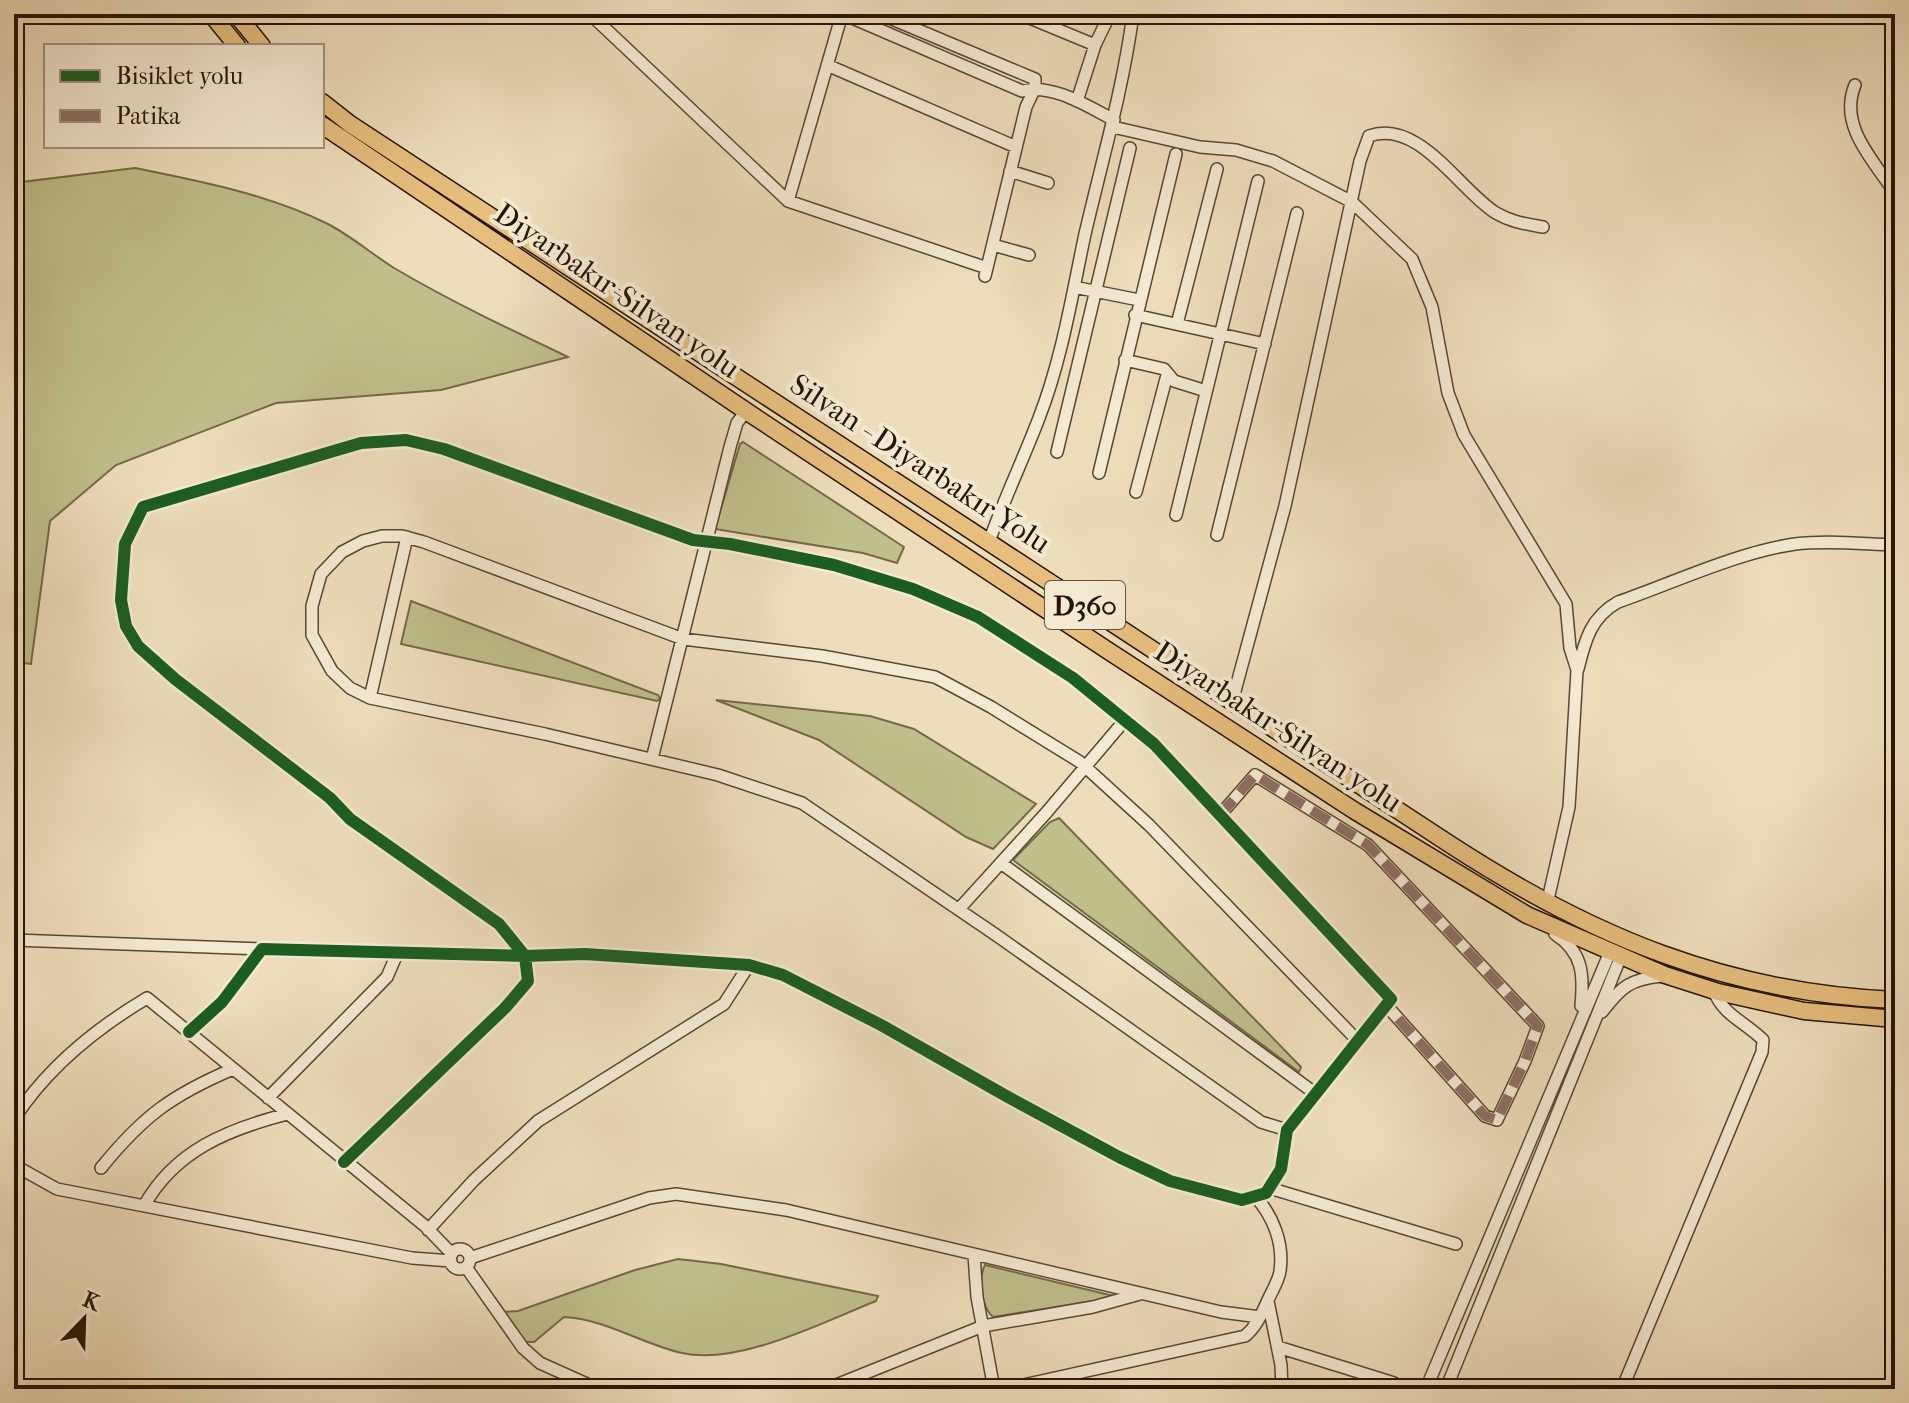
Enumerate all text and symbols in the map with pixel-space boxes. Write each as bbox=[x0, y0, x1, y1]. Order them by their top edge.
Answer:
legend bbox=[44, 44, 324, 148]
text: Bisiklet yolu bbox=[116, 62, 244, 90]
text: Patika bbox=[116, 102, 181, 130]
street label: Diyarbakır-Silvan yolu bbox=[488, 196, 746, 386]
street label: Silvan - Diyarbakır Yolu bbox=[783, 367, 1057, 561]
road number: D360 bbox=[1045, 581, 1125, 629]
street label: Diyarbakır-Silvan yolu bbox=[1148, 634, 1408, 820]
north arrow bbox=[44, 1279, 124, 1359]
text: K bbox=[79, 1286, 106, 1317]

